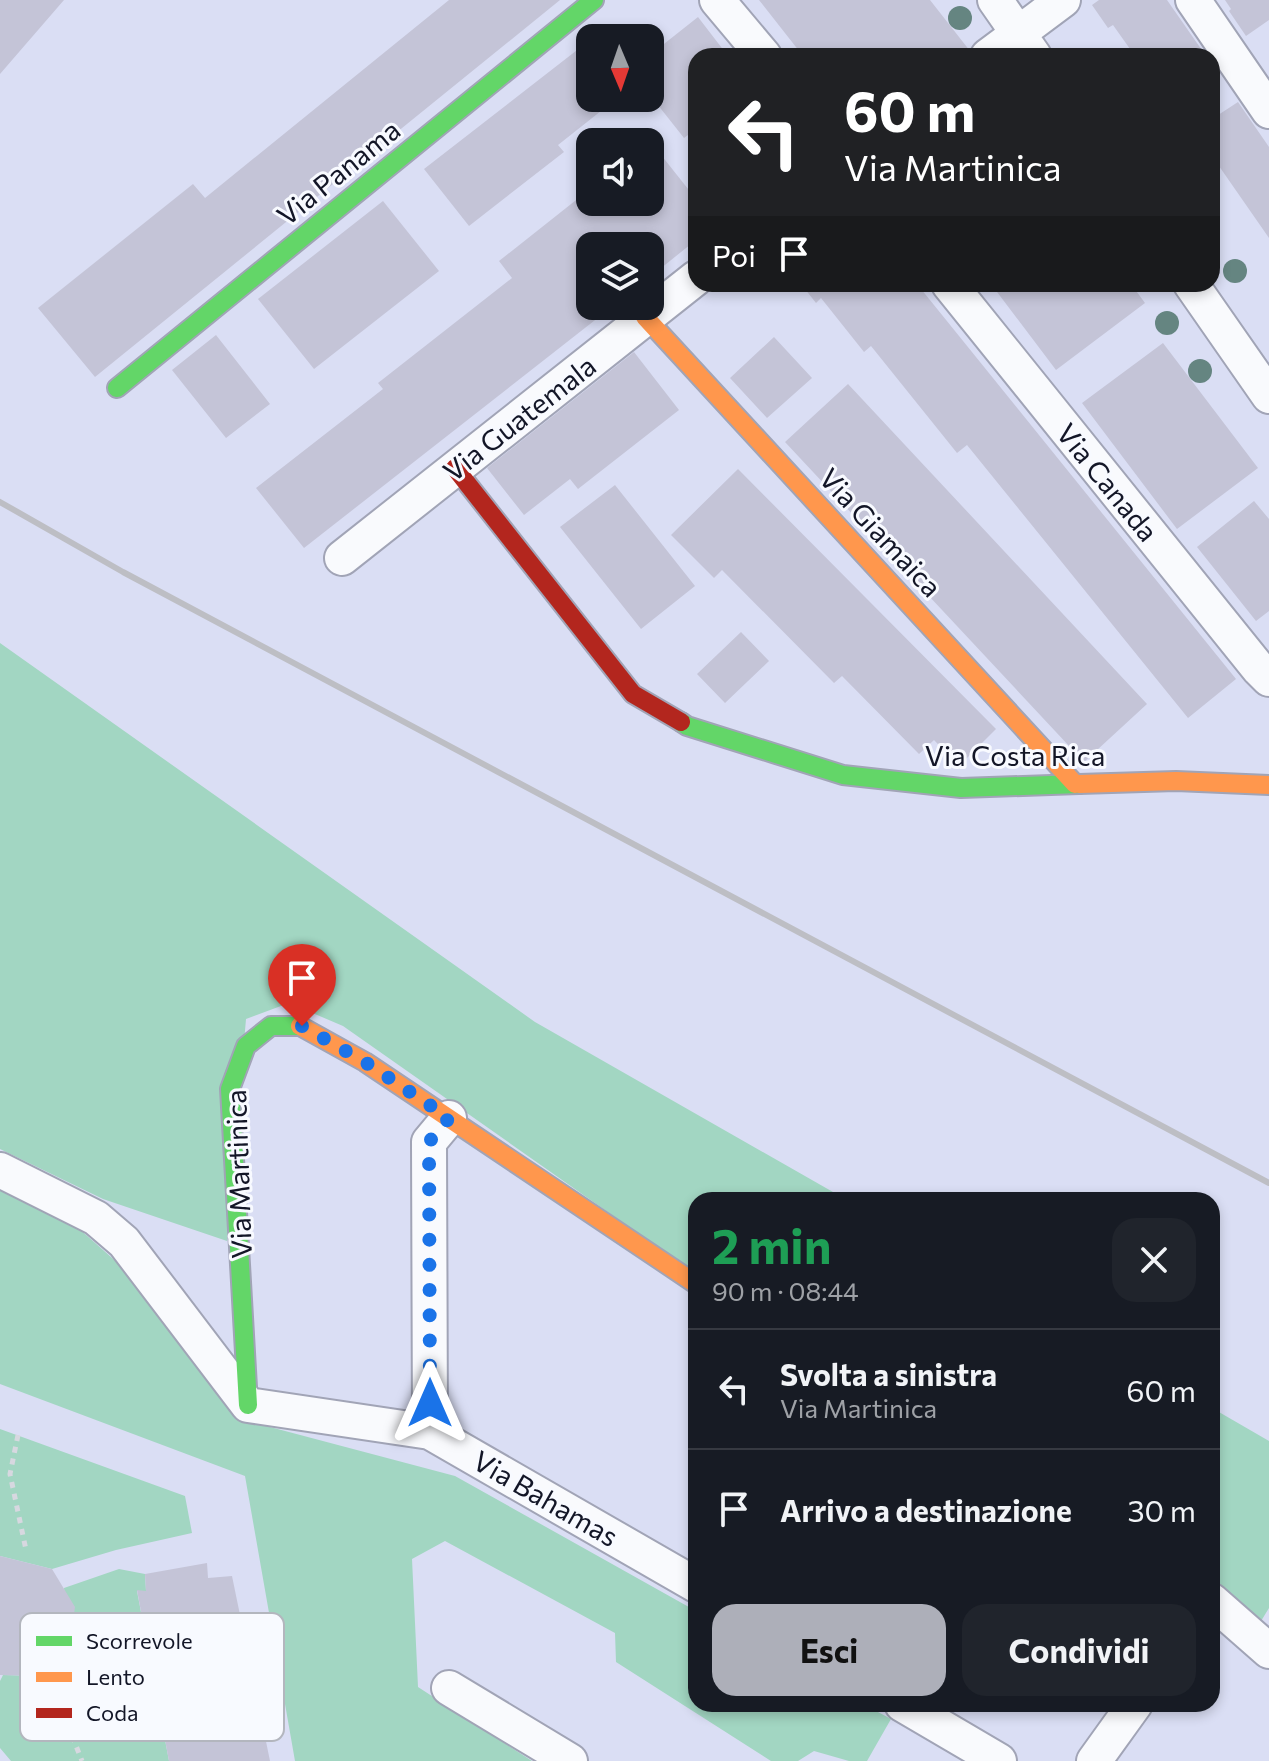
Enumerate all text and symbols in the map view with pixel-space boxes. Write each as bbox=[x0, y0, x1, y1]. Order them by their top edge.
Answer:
north arrow bbox=[576, 24, 664, 112]
map controls bbox=[576, 24, 664, 320]
text: 60 m bbox=[844, 75, 975, 144]
icon: left bbox=[712, 80, 816, 184]
street label: Via Panama bbox=[270, 112, 406, 232]
button: sound bbox=[576, 128, 664, 216]
text: Via Martinica bbox=[844, 144, 1062, 188]
button: layers bbox=[576, 232, 664, 320]
icon: arrive bbox=[772, 232, 816, 276]
text: Poi bbox=[712, 236, 756, 273]
street label: Via Guatemala bbox=[436, 348, 602, 488]
street label: Via Canada bbox=[1050, 416, 1166, 548]
street label: Via Giamaica bbox=[813, 461, 949, 603]
street label: Via Costa Rica bbox=[925, 738, 1105, 772]
pin bbox=[268, 944, 336, 1026]
icon: arrive bbox=[280, 956, 324, 1000]
street label: Via Martinica bbox=[218, 1089, 258, 1259]
text: 2 min bbox=[712, 1215, 832, 1274]
button: close bbox=[1112, 1218, 1196, 1302]
text: 90 m · 08:44 bbox=[712, 1275, 859, 1306]
text: Svolta a sinistra bbox=[780, 1355, 997, 1392]
position arrow bbox=[388, 1361, 472, 1445]
icon: left bbox=[712, 1367, 756, 1411]
text: 60 m bbox=[1126, 1371, 1196, 1408]
text: Via Martinica bbox=[780, 1392, 937, 1423]
street label: Via Bahamas bbox=[468, 1443, 624, 1553]
icon: arrive bbox=[712, 1487, 756, 1531]
text: Arrivo a destinazione bbox=[780, 1491, 1072, 1528]
text: 30 m bbox=[1127, 1491, 1196, 1528]
button: Esci bbox=[712, 1604, 946, 1696]
button: Condividi bbox=[962, 1604, 1196, 1696]
legend bbox=[20, 1613, 284, 1741]
text: Scorrevole bbox=[86, 1627, 193, 1654]
text: Lento bbox=[86, 1663, 145, 1690]
text: Coda bbox=[86, 1699, 138, 1726]

